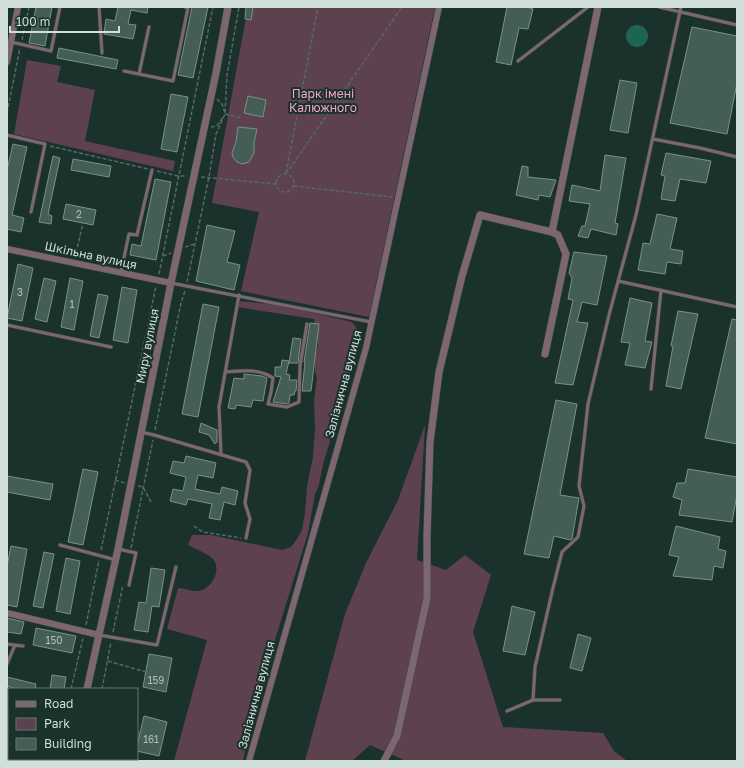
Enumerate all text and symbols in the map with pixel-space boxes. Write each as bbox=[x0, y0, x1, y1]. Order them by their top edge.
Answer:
scale bar bbox=[10, 8, 119, 34]
text: 100 m bbox=[16, 14, 50, 29]
park label: Парк імені Калюжного bbox=[289, 86, 357, 115]
house number: 2 bbox=[76, 208, 82, 220]
street label: Шкільна вулиця bbox=[43, 238, 139, 272]
house number: 3 bbox=[17, 286, 23, 298]
house number: 1 bbox=[70, 298, 75, 310]
street label: Миру вулиця bbox=[132, 307, 162, 385]
street label: Залізнична вулиця bbox=[321, 328, 365, 440]
house number: 150 bbox=[46, 634, 62, 646]
street label: Залізнична вулиця bbox=[234, 639, 278, 751]
house number: 159 bbox=[148, 674, 164, 686]
legend bbox=[8, 688, 138, 760]
text: Road bbox=[44, 696, 73, 711]
text: Park bbox=[44, 716, 70, 731]
house number: 161 bbox=[143, 733, 159, 745]
text: Building bbox=[44, 736, 92, 751]

